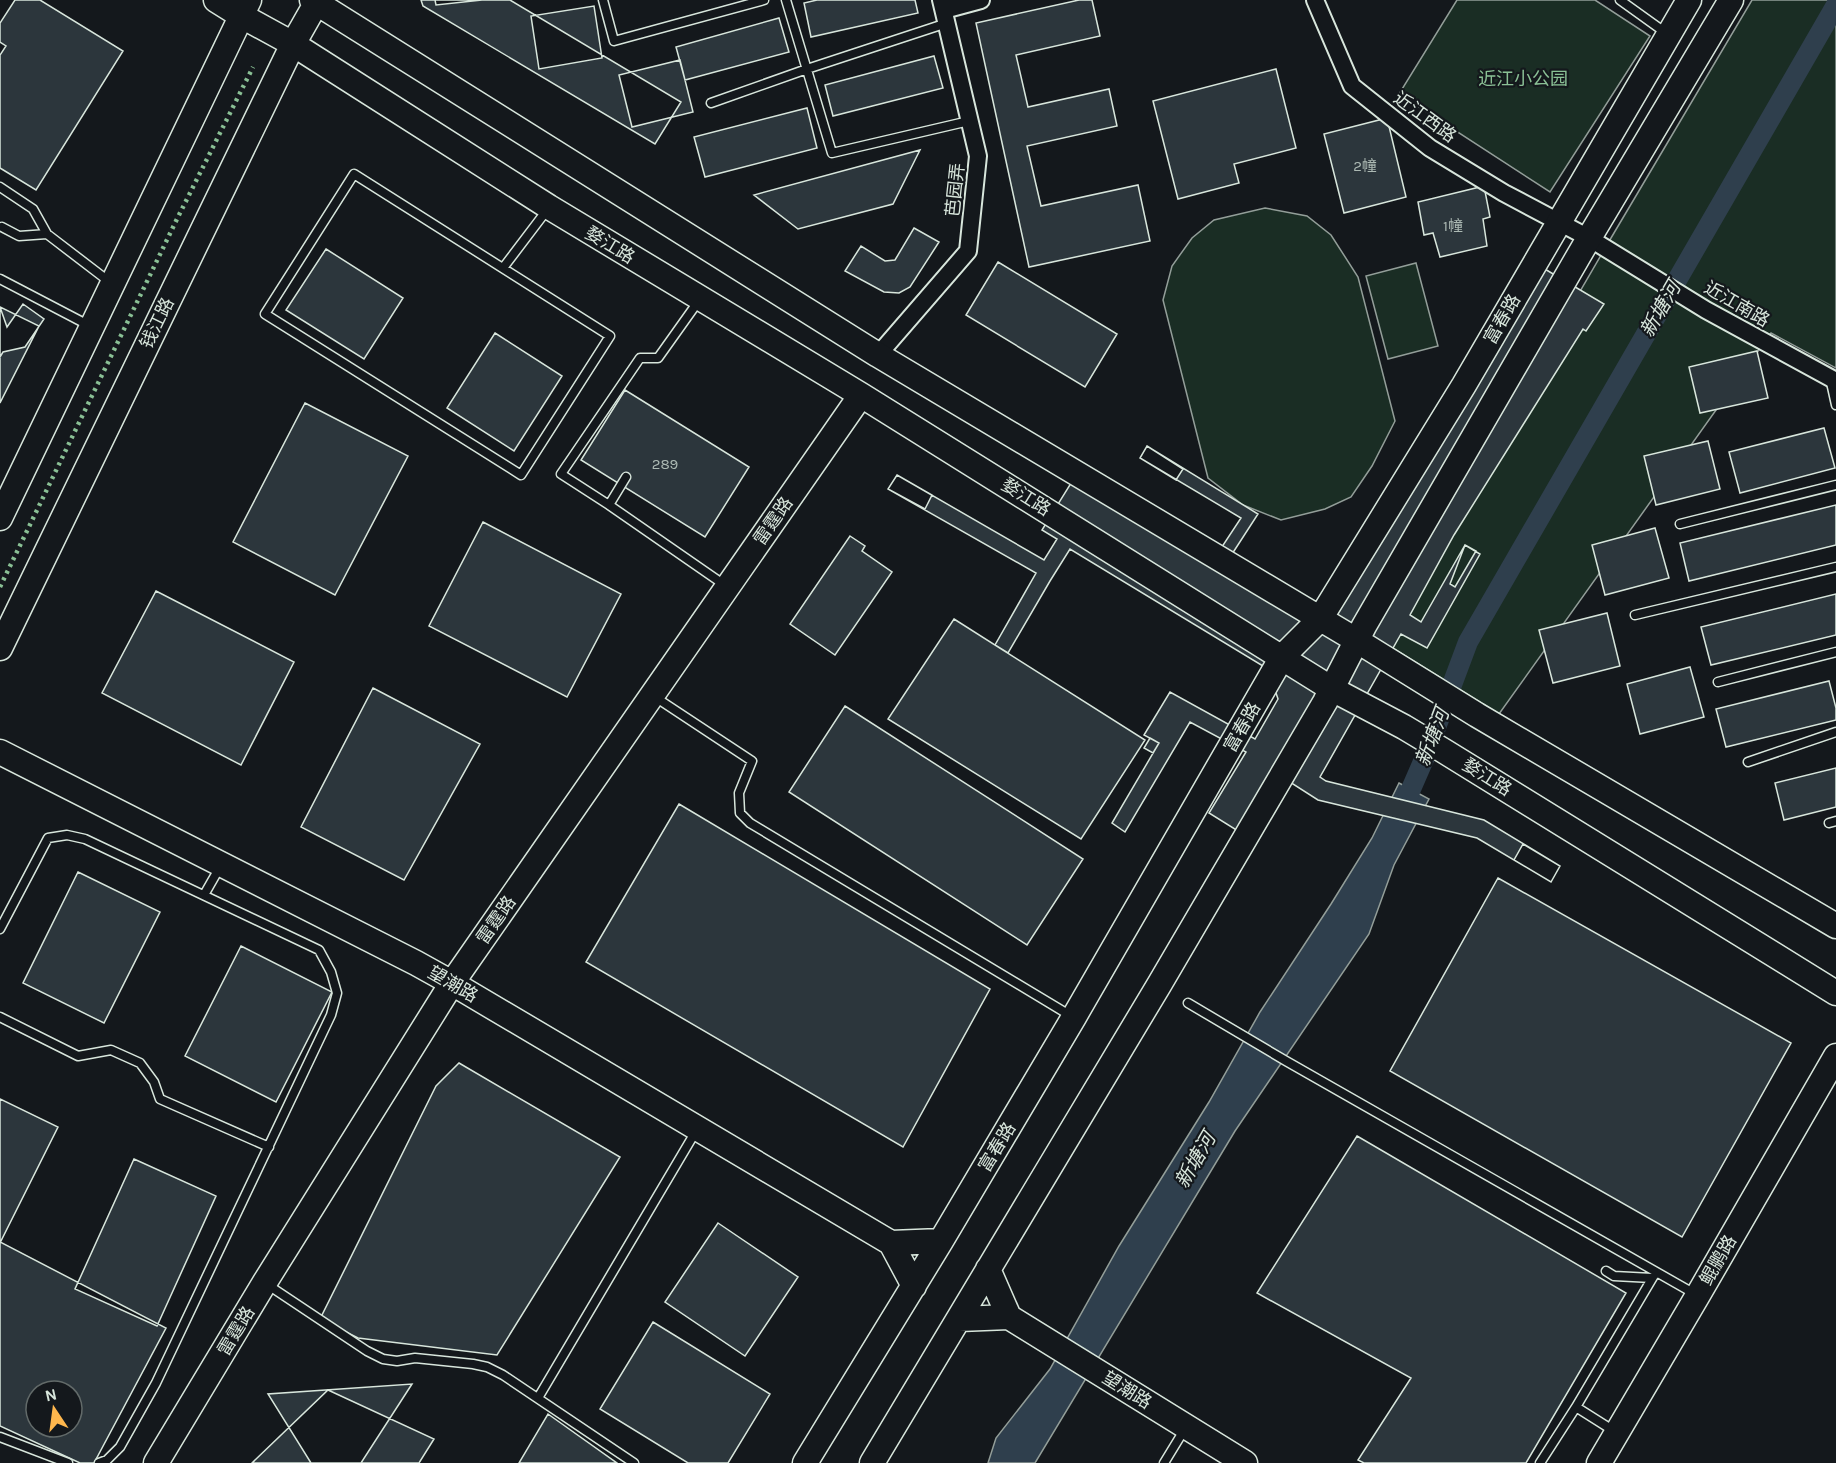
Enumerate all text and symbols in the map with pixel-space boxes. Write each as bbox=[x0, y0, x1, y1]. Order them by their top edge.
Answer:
park label: 近江小公园 bbox=[1478, 68, 1568, 90]
street label: 近江西路 bbox=[1389, 87, 1461, 147]
house number: 2幢 bbox=[1353, 157, 1377, 175]
street label: 芭园弄 bbox=[941, 162, 969, 218]
house number: 1幢 bbox=[1443, 217, 1463, 235]
street label: 婺江路 bbox=[581, 222, 639, 268]
water label: 新塘河 bbox=[1635, 274, 1687, 341]
street label: 近江南路 bbox=[1700, 276, 1774, 332]
street label: 富春路 bbox=[1479, 290, 1525, 348]
street label: 钱江路 bbox=[135, 294, 179, 352]
house number: 289 bbox=[652, 455, 678, 473]
street label: 婺江路 bbox=[997, 473, 1055, 521]
street label: 雷霆路 bbox=[749, 493, 797, 549]
street label: 富春路 bbox=[1219, 698, 1265, 756]
water label: 新塘河 bbox=[1411, 701, 1455, 769]
street label: 婺江路 bbox=[1458, 753, 1516, 801]
street label: 雷霆路 bbox=[472, 892, 520, 948]
street label: 望潮路 bbox=[424, 961, 482, 1007]
street label: 富春路 bbox=[974, 1118, 1020, 1176]
water label: 新塘河 bbox=[1170, 1125, 1222, 1192]
street label: 鲲鹏路 bbox=[1695, 1231, 1741, 1289]
street label: 雷霆路 bbox=[213, 1302, 259, 1360]
street label: 望潮路 bbox=[1098, 1366, 1156, 1414]
north arrow bbox=[24, 1379, 84, 1439]
text: N bbox=[43, 1384, 58, 1405]

